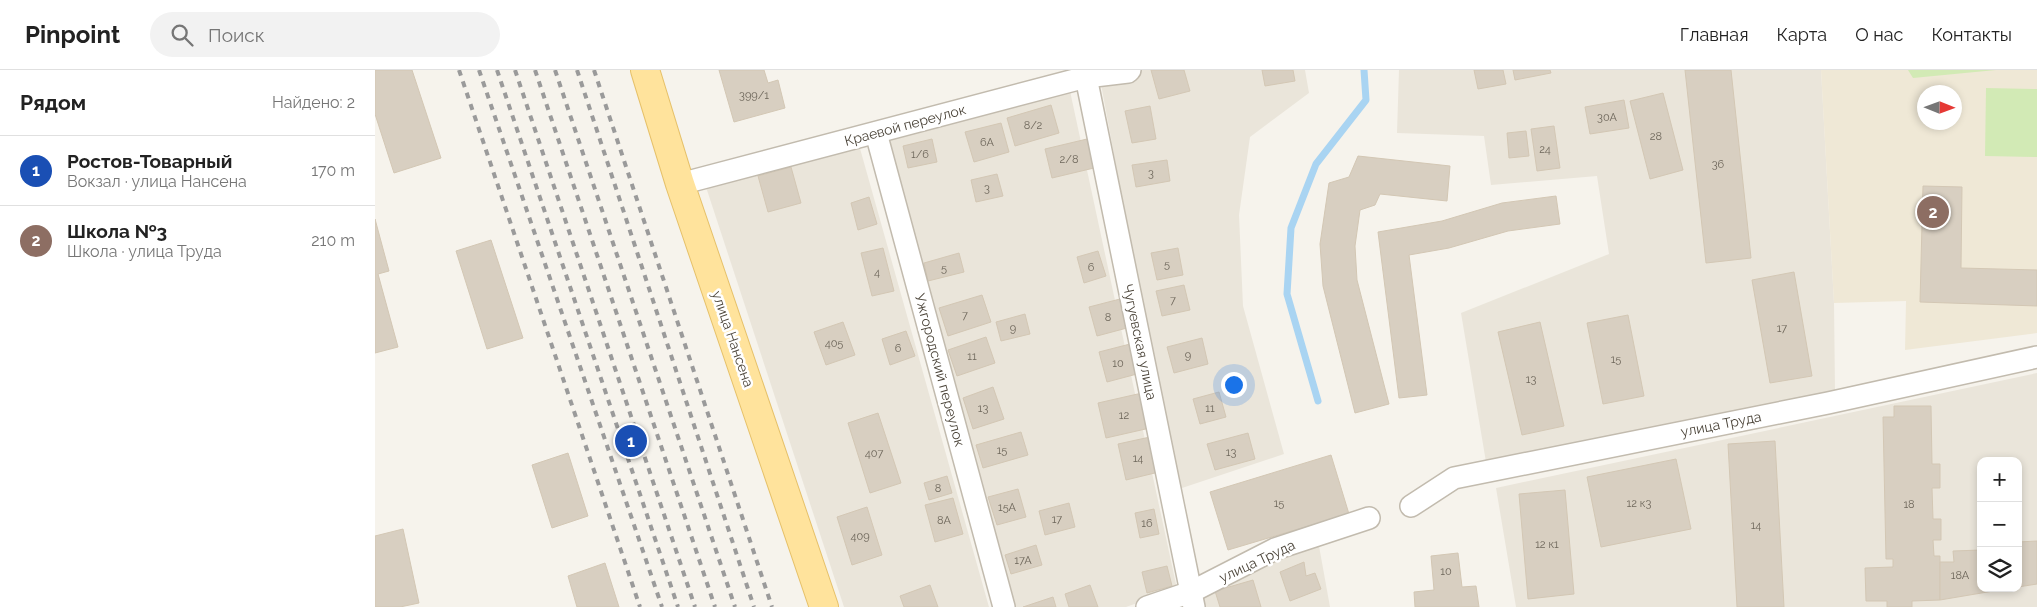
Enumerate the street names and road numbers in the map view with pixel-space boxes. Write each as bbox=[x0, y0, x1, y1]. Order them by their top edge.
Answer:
street label: Краевой переулок bbox=[843, 101, 967, 149]
street label: Чугуевская улица bbox=[1120, 283, 1160, 401]
street label: улица Нансена bbox=[709, 289, 757, 389]
street label: Ужгородский переулок bbox=[912, 292, 968, 448]
street label: улица Труда bbox=[1679, 408, 1763, 440]
street label: улица Труда bbox=[1217, 536, 1297, 586]

